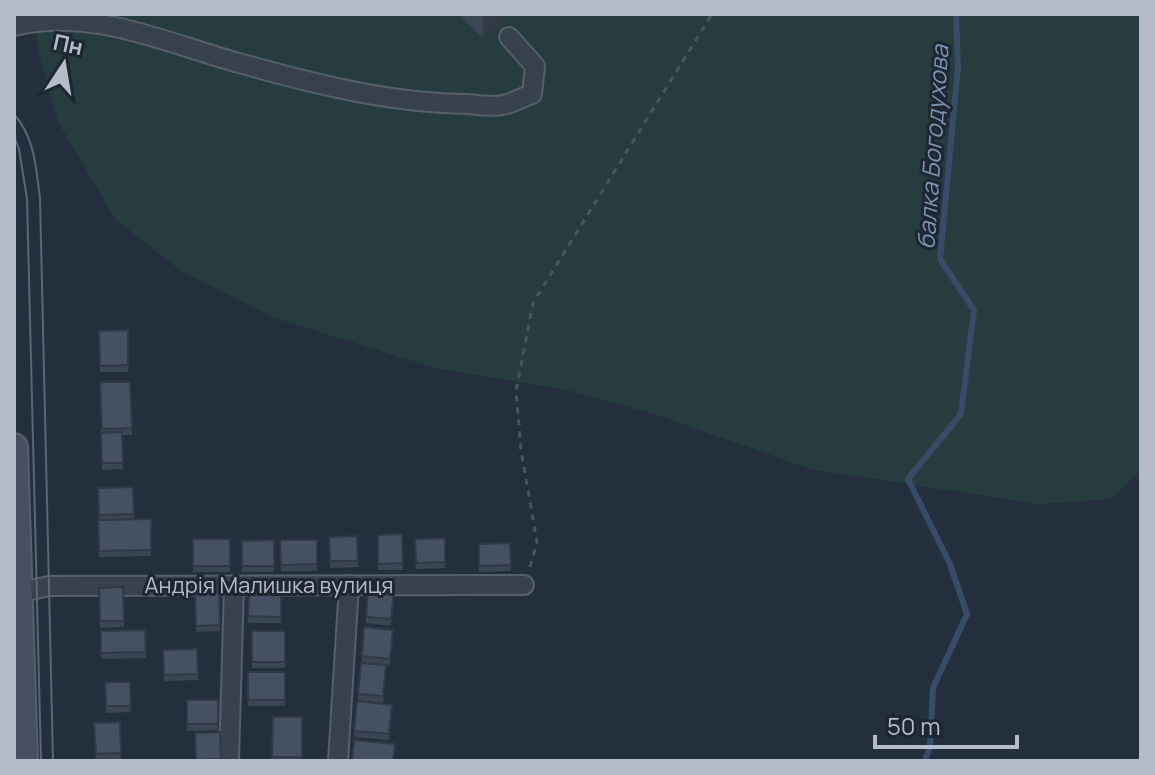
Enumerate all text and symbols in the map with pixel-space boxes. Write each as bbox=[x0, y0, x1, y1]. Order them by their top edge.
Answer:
north arrow bbox=[24, 24, 104, 104]
text: Пн bbox=[51, 27, 86, 62]
water label: балка Богодухова bbox=[908, 42, 956, 250]
street label: Андрія Малишка вулиця bbox=[145, 570, 393, 600]
scale bar bbox=[875, 699, 1017, 749]
text: 50 m bbox=[887, 709, 941, 742]

